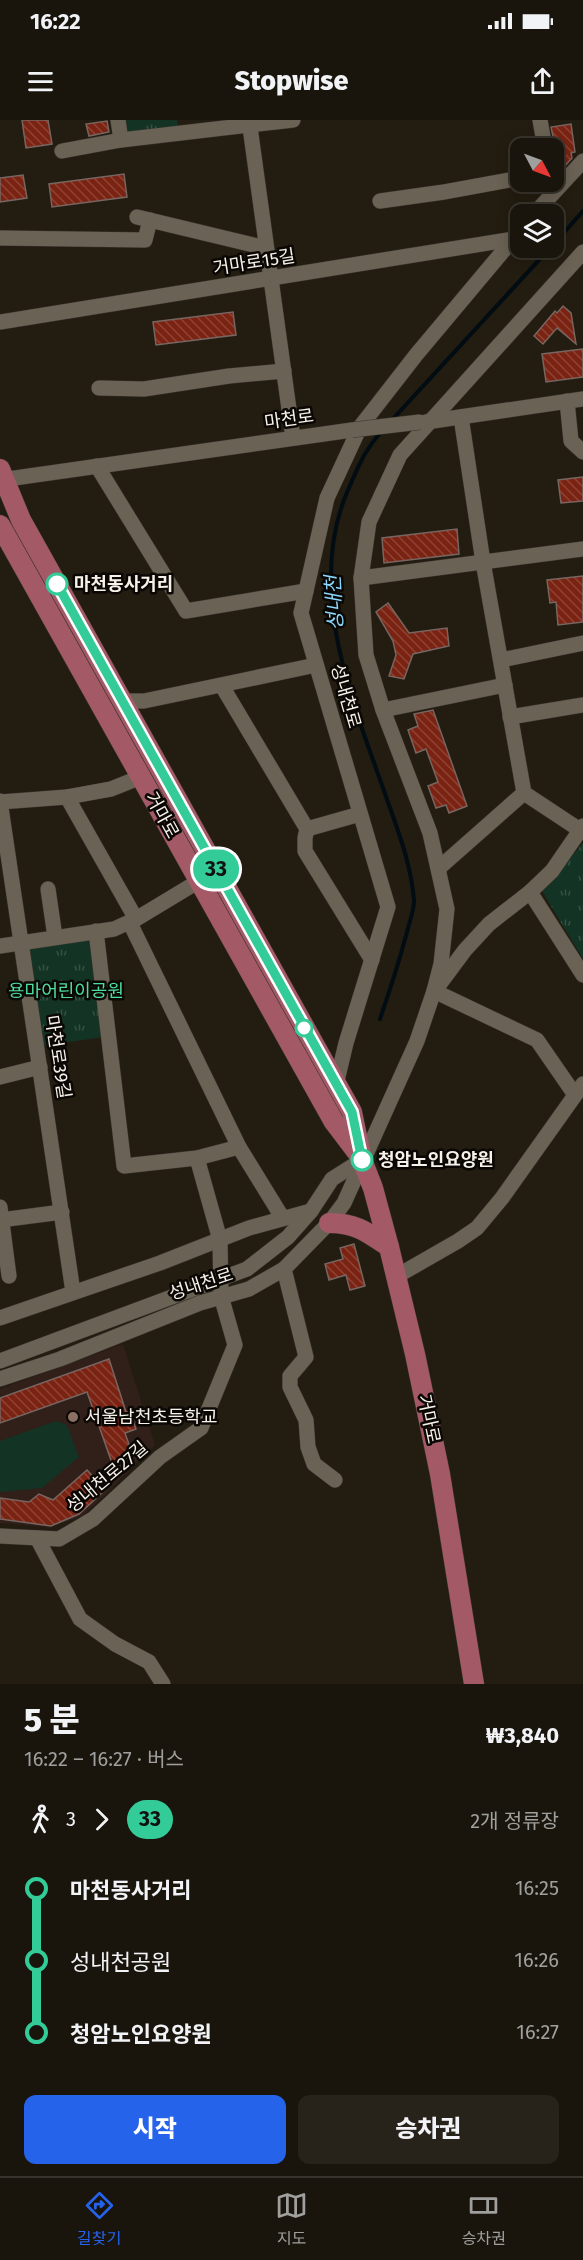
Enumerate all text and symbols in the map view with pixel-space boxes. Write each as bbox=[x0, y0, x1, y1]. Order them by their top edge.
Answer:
text: 16:22 bbox=[30, 8, 81, 35]
icon: menu bbox=[24, 65, 57, 98]
text: Stopwise bbox=[235, 65, 348, 97]
icon: share bbox=[526, 65, 559, 98]
north arrow bbox=[510, 138, 564, 192]
map controls bbox=[510, 138, 564, 258]
button: layers bbox=[510, 204, 564, 258]
street label: 거마로15길 bbox=[211, 245, 297, 279]
street label: 마천로 bbox=[263, 405, 315, 433]
water label: 성내천 bbox=[320, 572, 347, 631]
marker: 마천동사거리 bbox=[46, 573, 68, 595]
place label: 마천동사거리 bbox=[74, 573, 173, 595]
street label: 성내천로 bbox=[326, 661, 366, 731]
street label: 거마로 bbox=[140, 788, 184, 842]
line badge: 33 bbox=[189, 850, 243, 888]
text: 33 bbox=[205, 856, 227, 882]
park label: 용마어린이공원 bbox=[8, 980, 124, 1002]
street label: 마천로39길 bbox=[41, 1014, 75, 1100]
unlabelled marker bbox=[295, 1019, 313, 1037]
marker: 청암노인요양원 bbox=[351, 1149, 373, 1171]
place label: 청암노인요양원 bbox=[378, 1149, 494, 1171]
street label: 성내천로 bbox=[166, 1263, 236, 1305]
street label: 거마로 bbox=[413, 1392, 445, 1446]
place label: 서울남천초등학교 bbox=[85, 1406, 217, 1428]
marker: 서울남천초등학교 bbox=[66, 1410, 80, 1424]
street label: 성내천로27길 bbox=[62, 1437, 152, 1517]
text: 5 분 bbox=[24, 1700, 80, 1740]
text: ₩3,840 bbox=[486, 1722, 559, 1749]
text: 16:22 – 16:27 · 버스 bbox=[24, 1747, 184, 1771]
icon: walk bbox=[24, 1803, 57, 1836]
icon: forward bbox=[85, 1803, 118, 1836]
text: 33 bbox=[139, 1806, 161, 1832]
text: 3 bbox=[66, 1807, 76, 1831]
text: 2개 정류장 bbox=[470, 1809, 559, 1833]
text: 16:25 bbox=[515, 1876, 559, 1900]
text: 마천동사거리 bbox=[70, 1877, 191, 1904]
text: 16:26 bbox=[514, 1948, 559, 1972]
text: 성내천공원 bbox=[70, 1949, 171, 1976]
text: 16:27 bbox=[516, 2020, 559, 2044]
text: 청암노인요양원 bbox=[70, 2021, 212, 2048]
button: 시작 bbox=[24, 2095, 286, 2164]
button: 승차권 bbox=[298, 2095, 559, 2164]
tab: 길찾기 bbox=[77, 2189, 121, 2249]
tab: 지도 bbox=[275, 2189, 308, 2249]
tab: 승차권 bbox=[462, 2189, 506, 2249]

